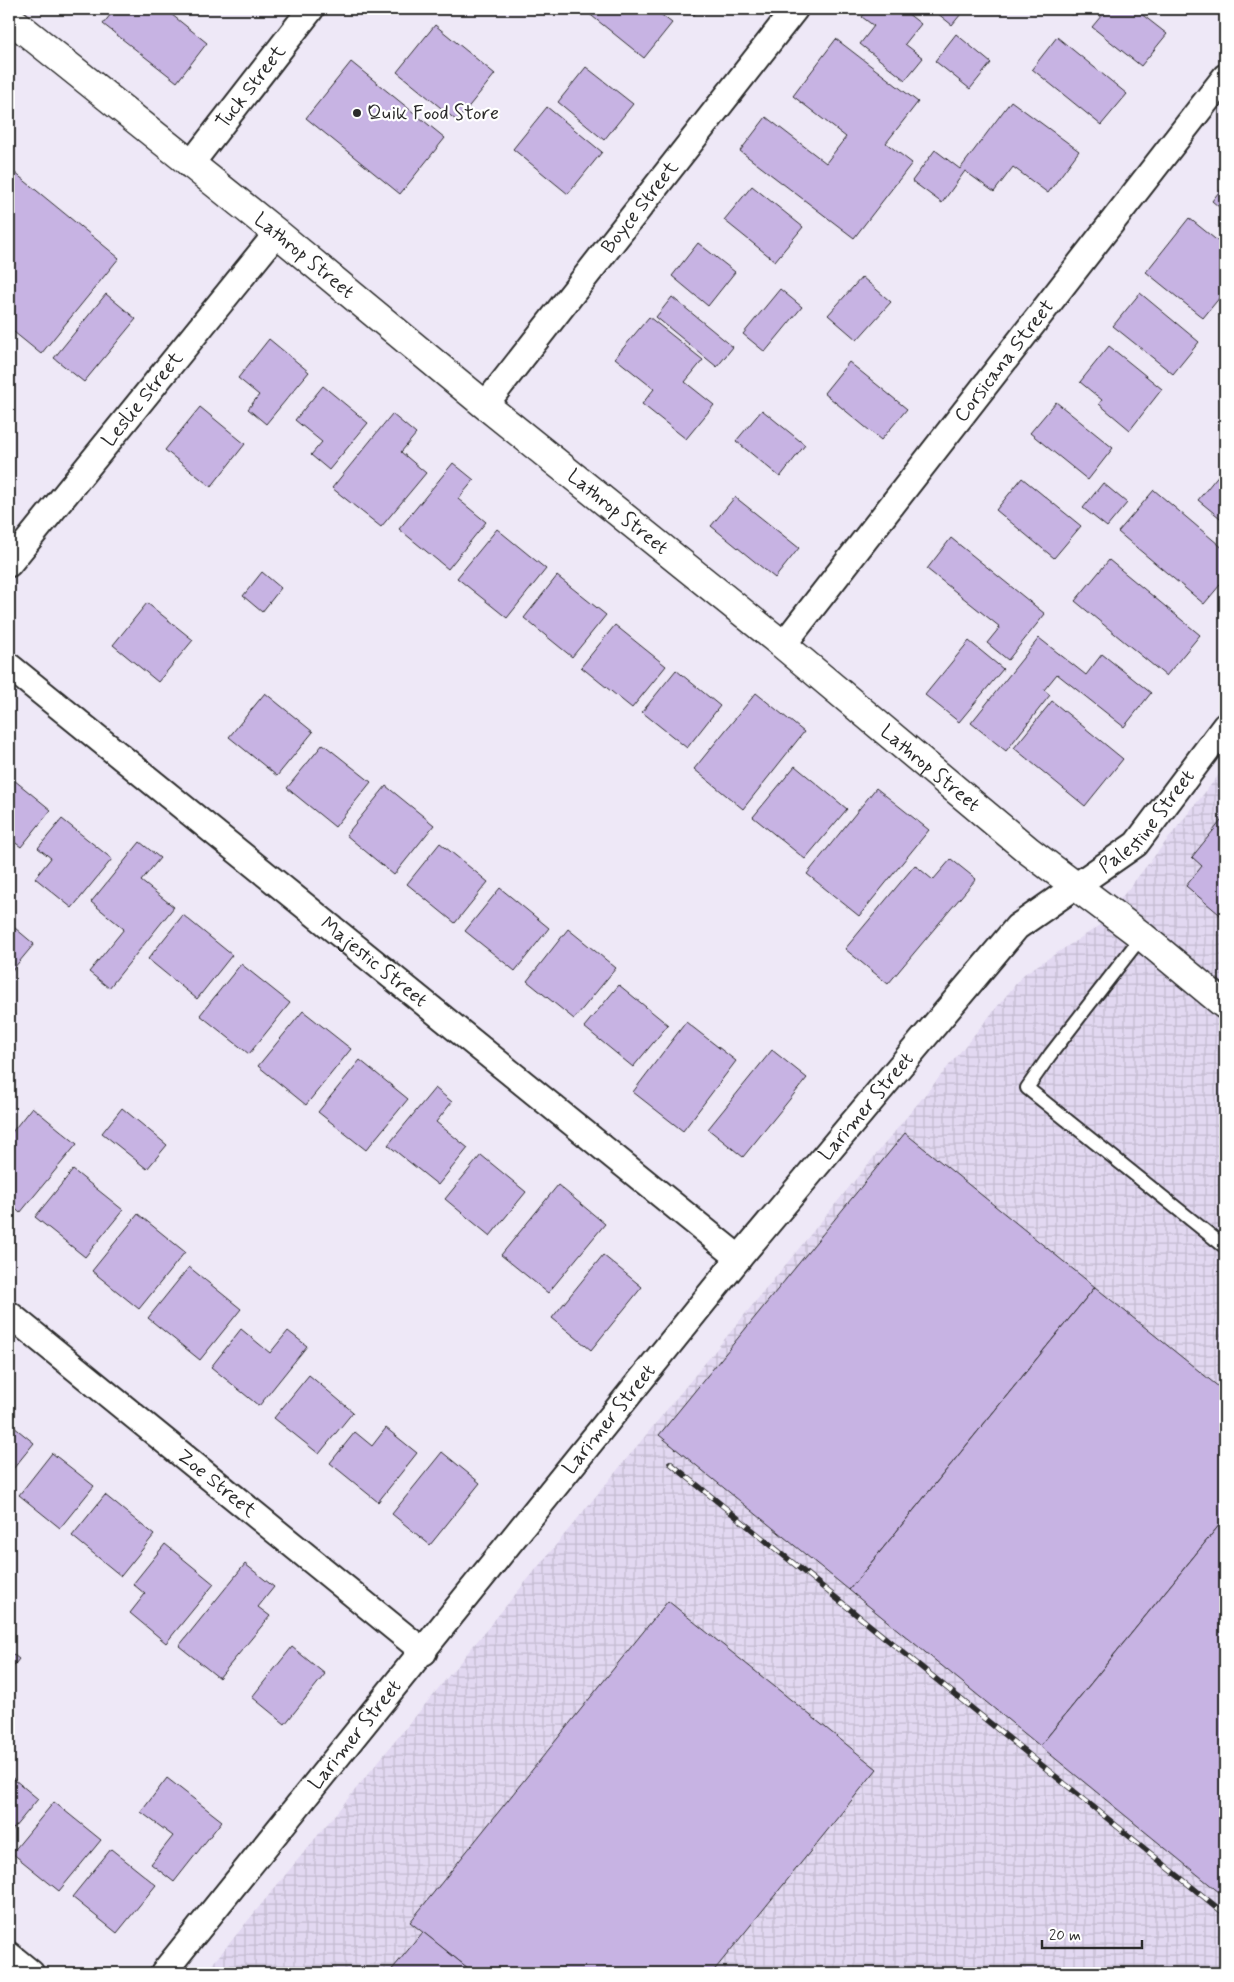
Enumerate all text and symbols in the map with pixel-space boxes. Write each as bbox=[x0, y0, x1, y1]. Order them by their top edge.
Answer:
street label: Tuck Street bbox=[210, 39, 292, 134]
place label: Quik Food Store bbox=[367, 100, 499, 127]
marker: Quik Food Store bbox=[351, 107, 363, 119]
street label: Boyce Street bbox=[595, 155, 685, 259]
street label: Lathrop Street bbox=[248, 206, 360, 305]
street label: Corsicana Street bbox=[948, 294, 1060, 428]
street label: Leslie Street bbox=[96, 346, 189, 453]
street label: Lathrop Street bbox=[562, 463, 674, 561]
street label: Lathrop Street bbox=[874, 718, 986, 818]
street label: Palestine Street bbox=[1093, 764, 1201, 880]
street label: Majestic Street bbox=[315, 910, 433, 1014]
street label: Larimer Street bbox=[813, 1046, 920, 1167]
street label: Larimer Street bbox=[556, 1359, 662, 1480]
street label: Zoe Street bbox=[171, 1443, 262, 1524]
street label: Larimer Street bbox=[302, 1674, 408, 1796]
scale bar bbox=[1042, 1917, 1142, 1949]
text: 20 m bbox=[1049, 1926, 1081, 1946]

